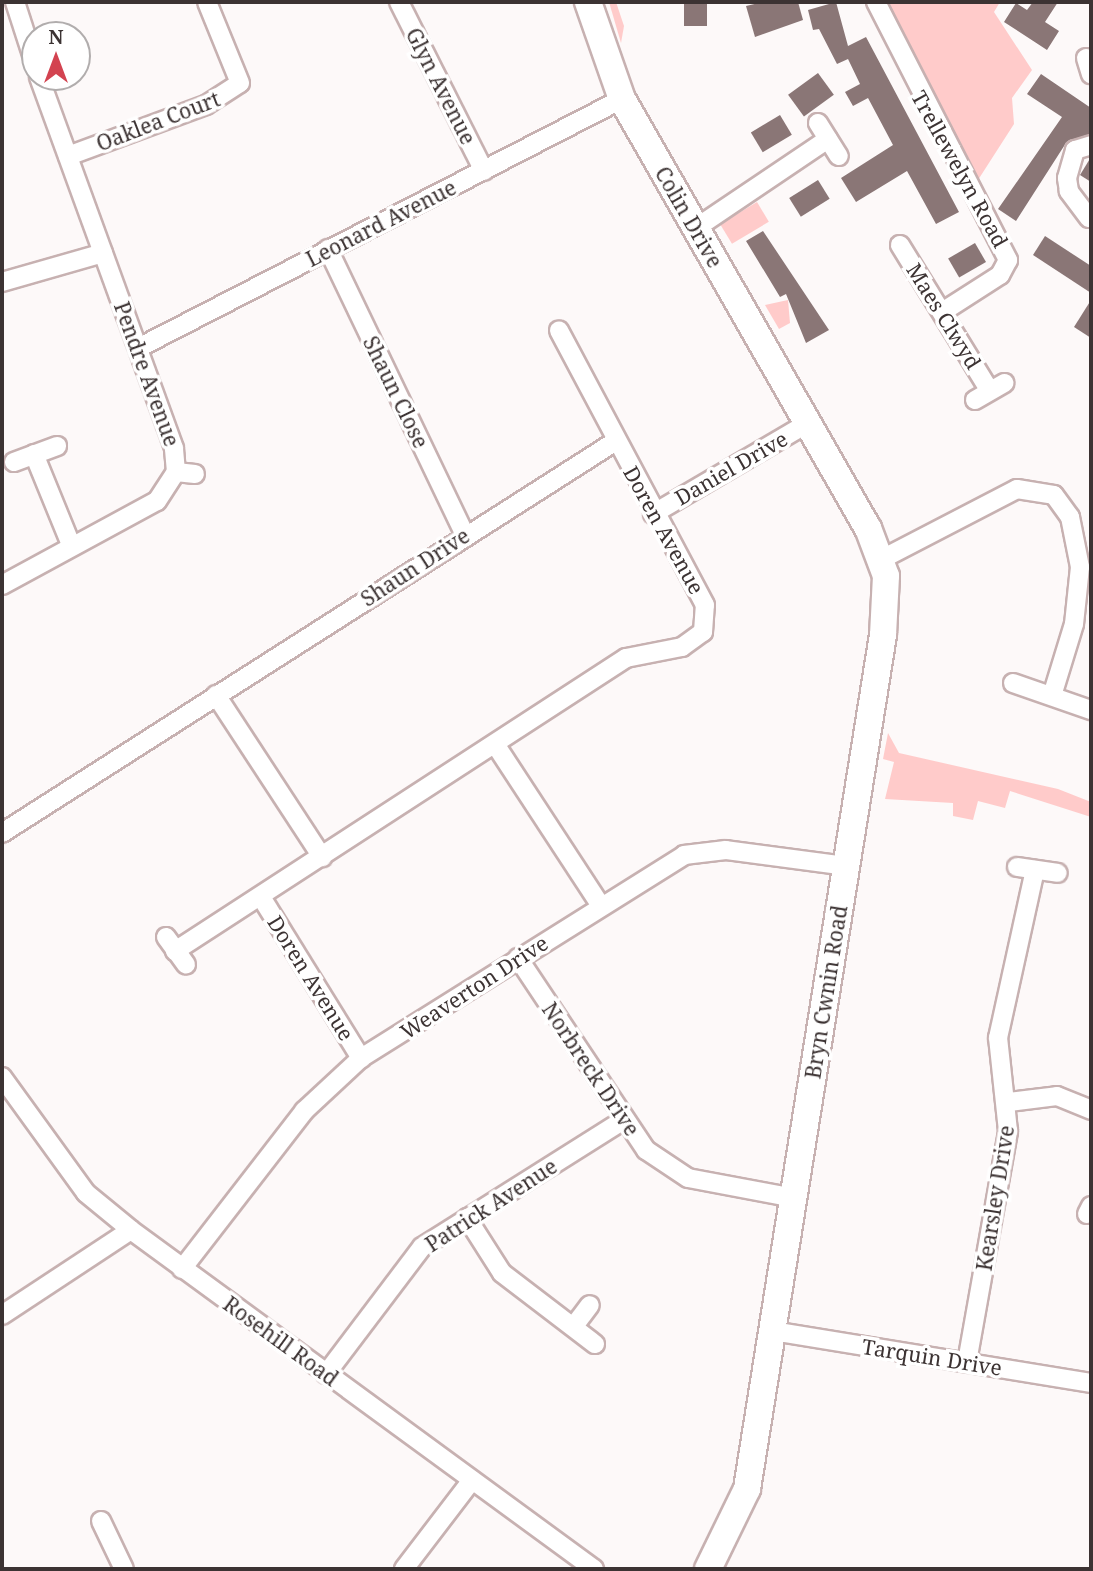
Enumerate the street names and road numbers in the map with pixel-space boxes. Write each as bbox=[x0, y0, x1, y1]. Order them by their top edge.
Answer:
street label: Glyn Avenue bbox=[401, 24, 481, 148]
street label: Oaklea Court bbox=[93, 86, 223, 156]
street label: Trellewelyn Road bbox=[906, 86, 1014, 252]
street label: Colin Drive bbox=[650, 162, 728, 272]
street label: Leonard Avenue bbox=[302, 174, 460, 272]
street label: Maes Clwyd bbox=[902, 258, 986, 374]
street label: Pendre Avenue bbox=[109, 298, 185, 450]
street label: Shaun Close bbox=[358, 332, 434, 452]
street label: Daniel Drive bbox=[670, 426, 792, 510]
street label: Doren Avenue bbox=[618, 462, 710, 598]
street label: Shaun Drive bbox=[356, 523, 474, 611]
street label: Bryn Cwnin Road bbox=[800, 903, 852, 1081]
street label: Doren Avenue bbox=[263, 911, 359, 1045]
street label: Weaverton Drive bbox=[395, 930, 553, 1044]
street label: Norbreck Drive bbox=[537, 998, 645, 1140]
street label: Kearsley Drive bbox=[971, 1123, 1019, 1273]
street label: Patrick Avenue bbox=[421, 1153, 561, 1257]
street label: Rosehill Road bbox=[219, 1291, 343, 1391]
street label: Tarquin Drive bbox=[860, 1334, 1004, 1380]

